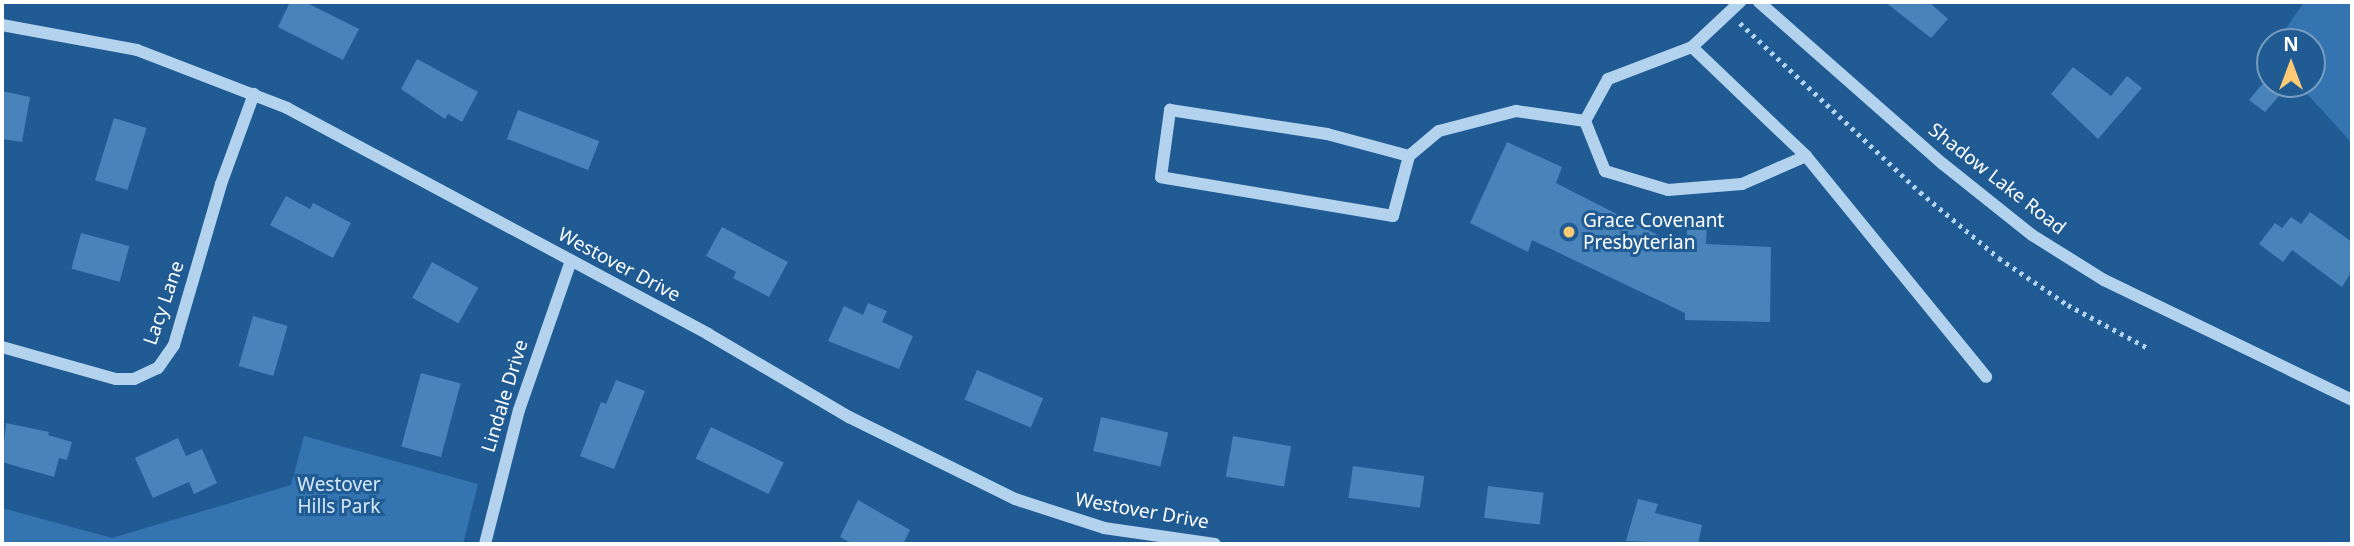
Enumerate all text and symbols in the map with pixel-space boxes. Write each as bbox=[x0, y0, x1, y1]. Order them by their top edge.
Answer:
north arrow bbox=[2256, 28, 2326, 98]
text: N bbox=[2283, 31, 2299, 57]
street label: Shadow Lake Road bbox=[1924, 118, 2070, 240]
place label: Grace Covenant Presbyterian bbox=[1583, 210, 1724, 254]
street label: Westover Drive bbox=[554, 223, 684, 307]
marker: Grace Covenant Presbyterian bbox=[1561, 224, 1577, 240]
street label: Lacy Lane bbox=[139, 258, 189, 348]
street label: Lindale Drive bbox=[477, 337, 533, 455]
park label: Westover Hills Park bbox=[297, 474, 381, 518]
street label: Westover Drive bbox=[1073, 488, 1211, 534]

